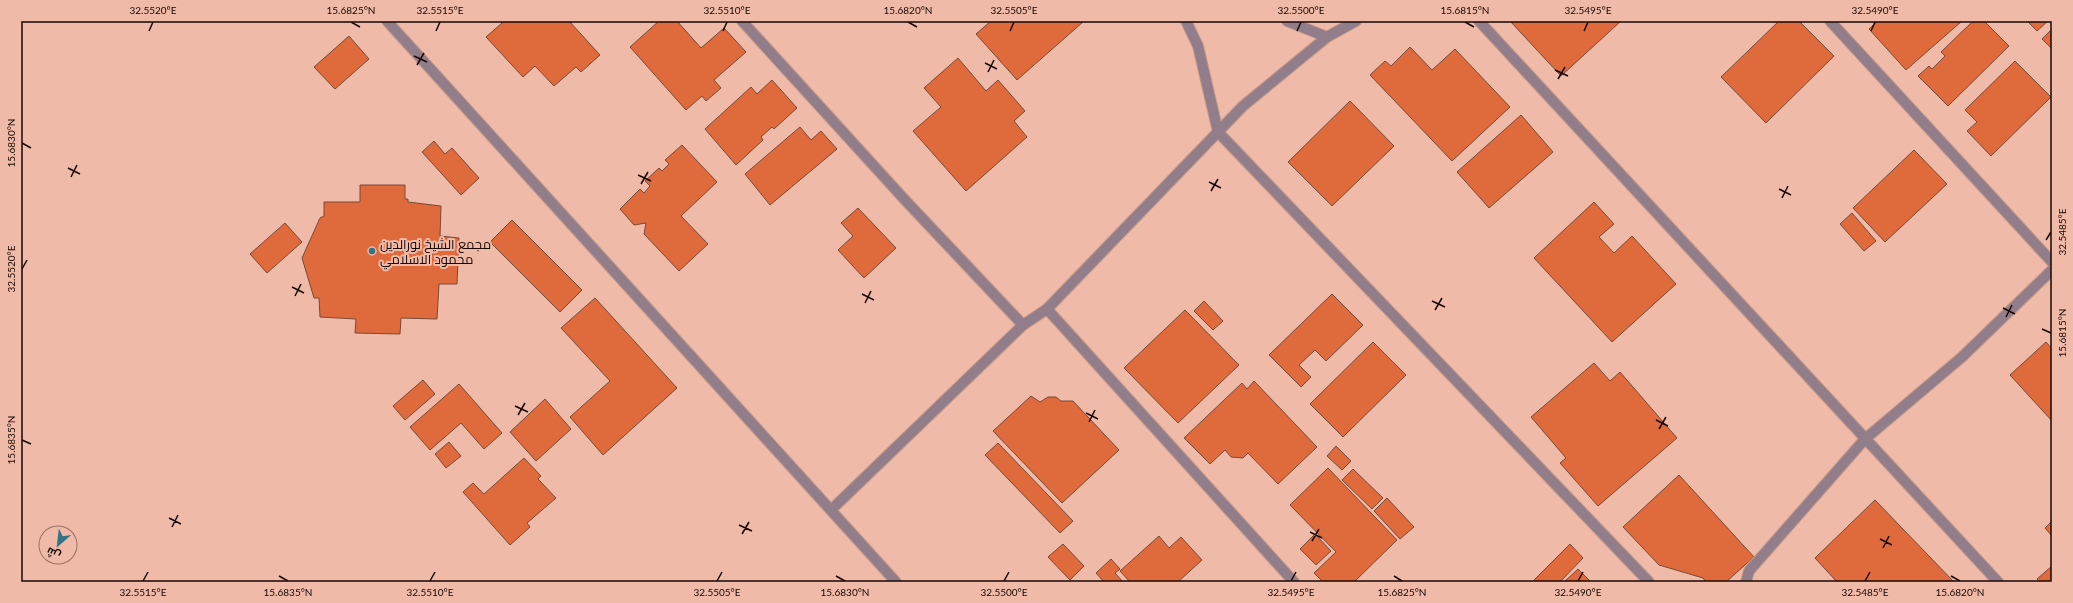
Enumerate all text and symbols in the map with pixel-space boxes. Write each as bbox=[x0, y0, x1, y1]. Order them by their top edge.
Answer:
text: 32.5520°E bbox=[129, 4, 177, 16]
text: 15.6825°N bbox=[327, 4, 375, 16]
text: 32.5515°E bbox=[416, 4, 464, 16]
text: 32.5510°E bbox=[703, 4, 751, 16]
text: 15.6820°N bbox=[884, 4, 932, 16]
text: 32.5505°E bbox=[990, 4, 1038, 16]
text: 32.5500°E bbox=[1277, 4, 1325, 16]
text: 15.6815°N bbox=[1441, 4, 1489, 16]
text: 32.5495°E bbox=[1564, 4, 1612, 16]
text: 32.5490°E bbox=[1851, 4, 1899, 16]
text: 15.6830°N bbox=[5, 119, 17, 167]
text: 32.5485°E bbox=[2056, 208, 2068, 256]
place label: مجمع الشيخ نورالدين محمود الاسلامي bbox=[380, 236, 491, 270]
text: 32.5520°E bbox=[5, 245, 17, 293]
marker: مجمع الشيخ نورالدين محمود الاسلامي bbox=[367, 246, 377, 256]
text: 15.6815°N bbox=[2056, 309, 2068, 357]
text: 15.6835°N bbox=[5, 416, 17, 464]
north arrow bbox=[38, 525, 78, 565]
text: ش bbox=[44, 544, 63, 563]
text: 32.5515°E bbox=[119, 586, 167, 598]
text: 15.6835°N bbox=[264, 586, 312, 598]
text: 32.5510°E bbox=[406, 586, 454, 598]
text: 32.5505°E bbox=[693, 586, 741, 598]
text: 15.6830°N bbox=[821, 586, 869, 598]
text: 32.5500°E bbox=[980, 586, 1028, 598]
text: 32.5495°E bbox=[1267, 586, 1315, 598]
text: 15.6825°N bbox=[1378, 586, 1426, 598]
text: 32.5490°E bbox=[1554, 586, 1602, 598]
text: 32.5485°E bbox=[1841, 586, 1889, 598]
text: 15.6820°N bbox=[1936, 586, 1984, 598]

